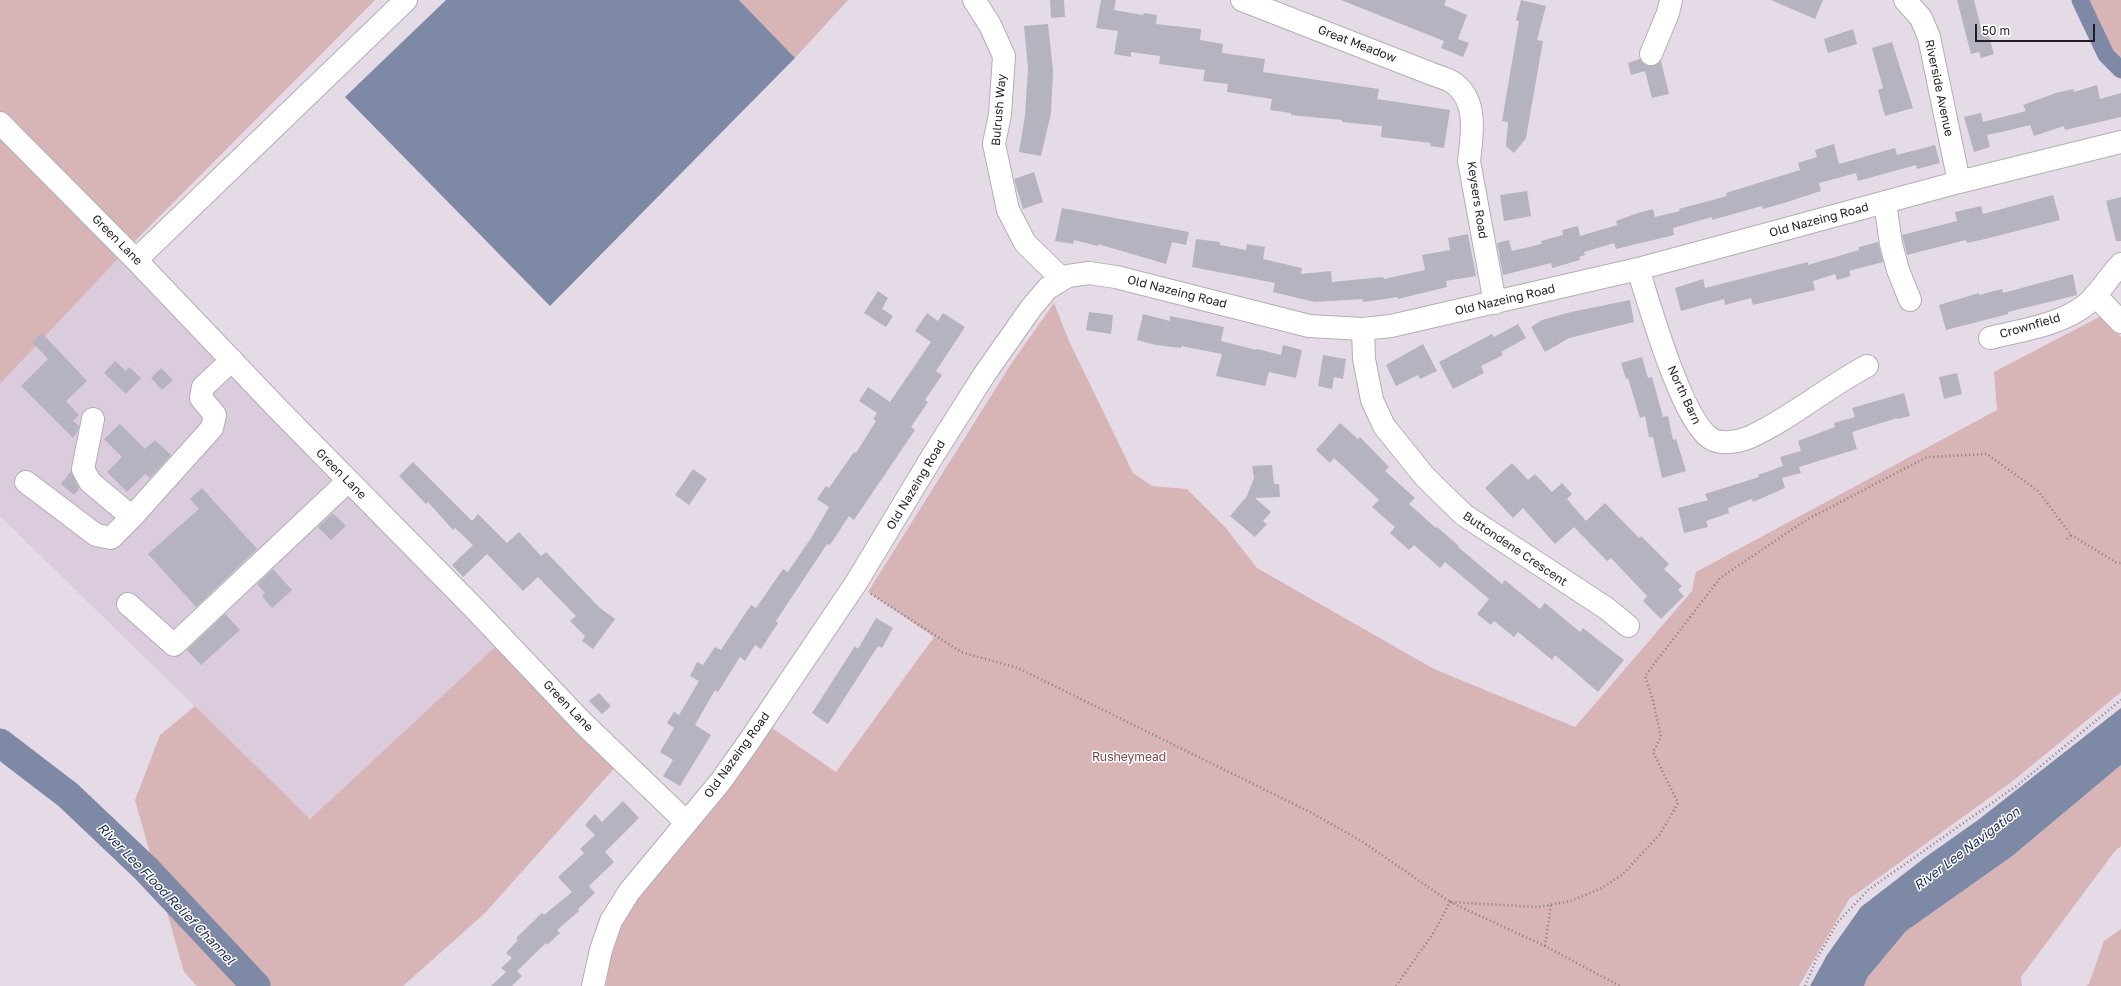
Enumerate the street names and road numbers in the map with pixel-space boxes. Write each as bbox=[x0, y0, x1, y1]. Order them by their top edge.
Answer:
street label: Great Meadow bbox=[1316, 22, 1398, 66]
street label: Riverside Avenue bbox=[1922, 38, 1956, 138]
street label: Bulrush Way bbox=[989, 73, 1009, 147]
street label: Keysers Road bbox=[1464, 160, 1490, 240]
street label: Old Nazeing Road bbox=[1768, 200, 1870, 240]
street label: Green Lane bbox=[89, 212, 145, 268]
street label: Old Nazeing Road bbox=[1126, 273, 1228, 311]
street label: Old Nazeing Road bbox=[1454, 281, 1556, 319]
street label: Crownfield bbox=[1998, 310, 2062, 342]
street label: North Barn bbox=[1664, 363, 1704, 427]
street label: Old Nazeing Road bbox=[883, 437, 949, 533]
street label: Green Lane bbox=[313, 446, 369, 502]
street label: Buttondene Crescent bbox=[1460, 509, 1570, 589]
street label: Green Lane bbox=[540, 677, 596, 735]
street label: Old Nazeing Road bbox=[701, 709, 773, 801]

